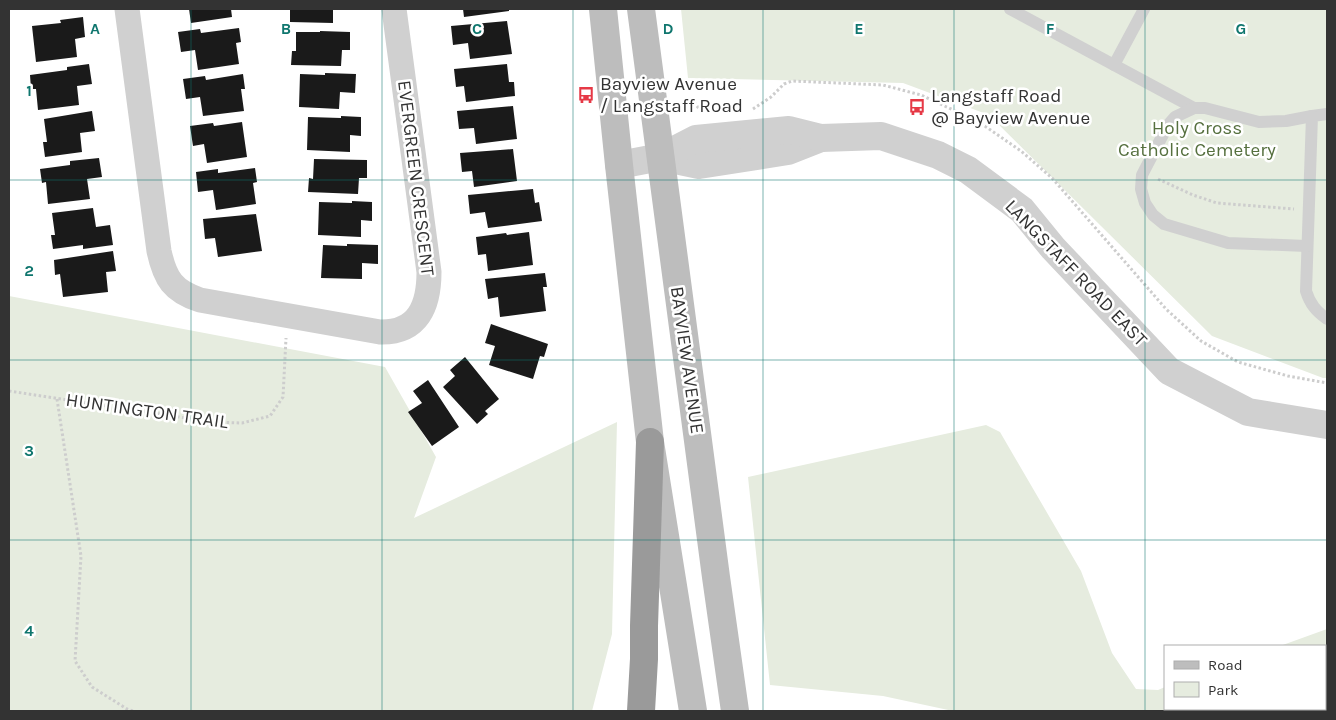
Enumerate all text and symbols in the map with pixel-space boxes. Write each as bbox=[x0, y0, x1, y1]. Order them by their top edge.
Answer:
text: A bbox=[90, 19, 100, 38]
text: B bbox=[281, 19, 291, 38]
text: C bbox=[472, 19, 482, 38]
text: D bbox=[663, 19, 674, 38]
text: E bbox=[854, 19, 864, 38]
text: F bbox=[1046, 19, 1055, 38]
text: G bbox=[1236, 19, 1246, 38]
place label: Bayview Avenue / Langstaff Road bbox=[600, 73, 743, 117]
street label: EVERGREEN CRESCENT bbox=[393, 79, 439, 277]
text: 1 bbox=[26, 81, 32, 100]
bus stop icon: Bayview Avenue / Langstaff Road bbox=[576, 85, 596, 105]
place label: Langstaff Road @ Bayview Avenue bbox=[931, 85, 1090, 129]
bus stop icon: Langstaff Road @ Bayview Avenue bbox=[907, 97, 927, 117]
park label: Holy Cross Catholic Cemetery bbox=[1118, 117, 1276, 161]
street label: LANGSTAFF ROAD EAST bbox=[1000, 195, 1152, 351]
text: 2 bbox=[24, 261, 34, 280]
street label: BAYVIEW AVENUE bbox=[666, 285, 708, 435]
street label: HUNTINGTON TRAIL bbox=[64, 389, 230, 433]
text: 3 bbox=[24, 441, 34, 460]
text: 4 bbox=[24, 621, 34, 640]
legend bbox=[1164, 645, 1326, 710]
text: Road bbox=[1208, 656, 1243, 674]
text: Park bbox=[1208, 681, 1238, 699]

